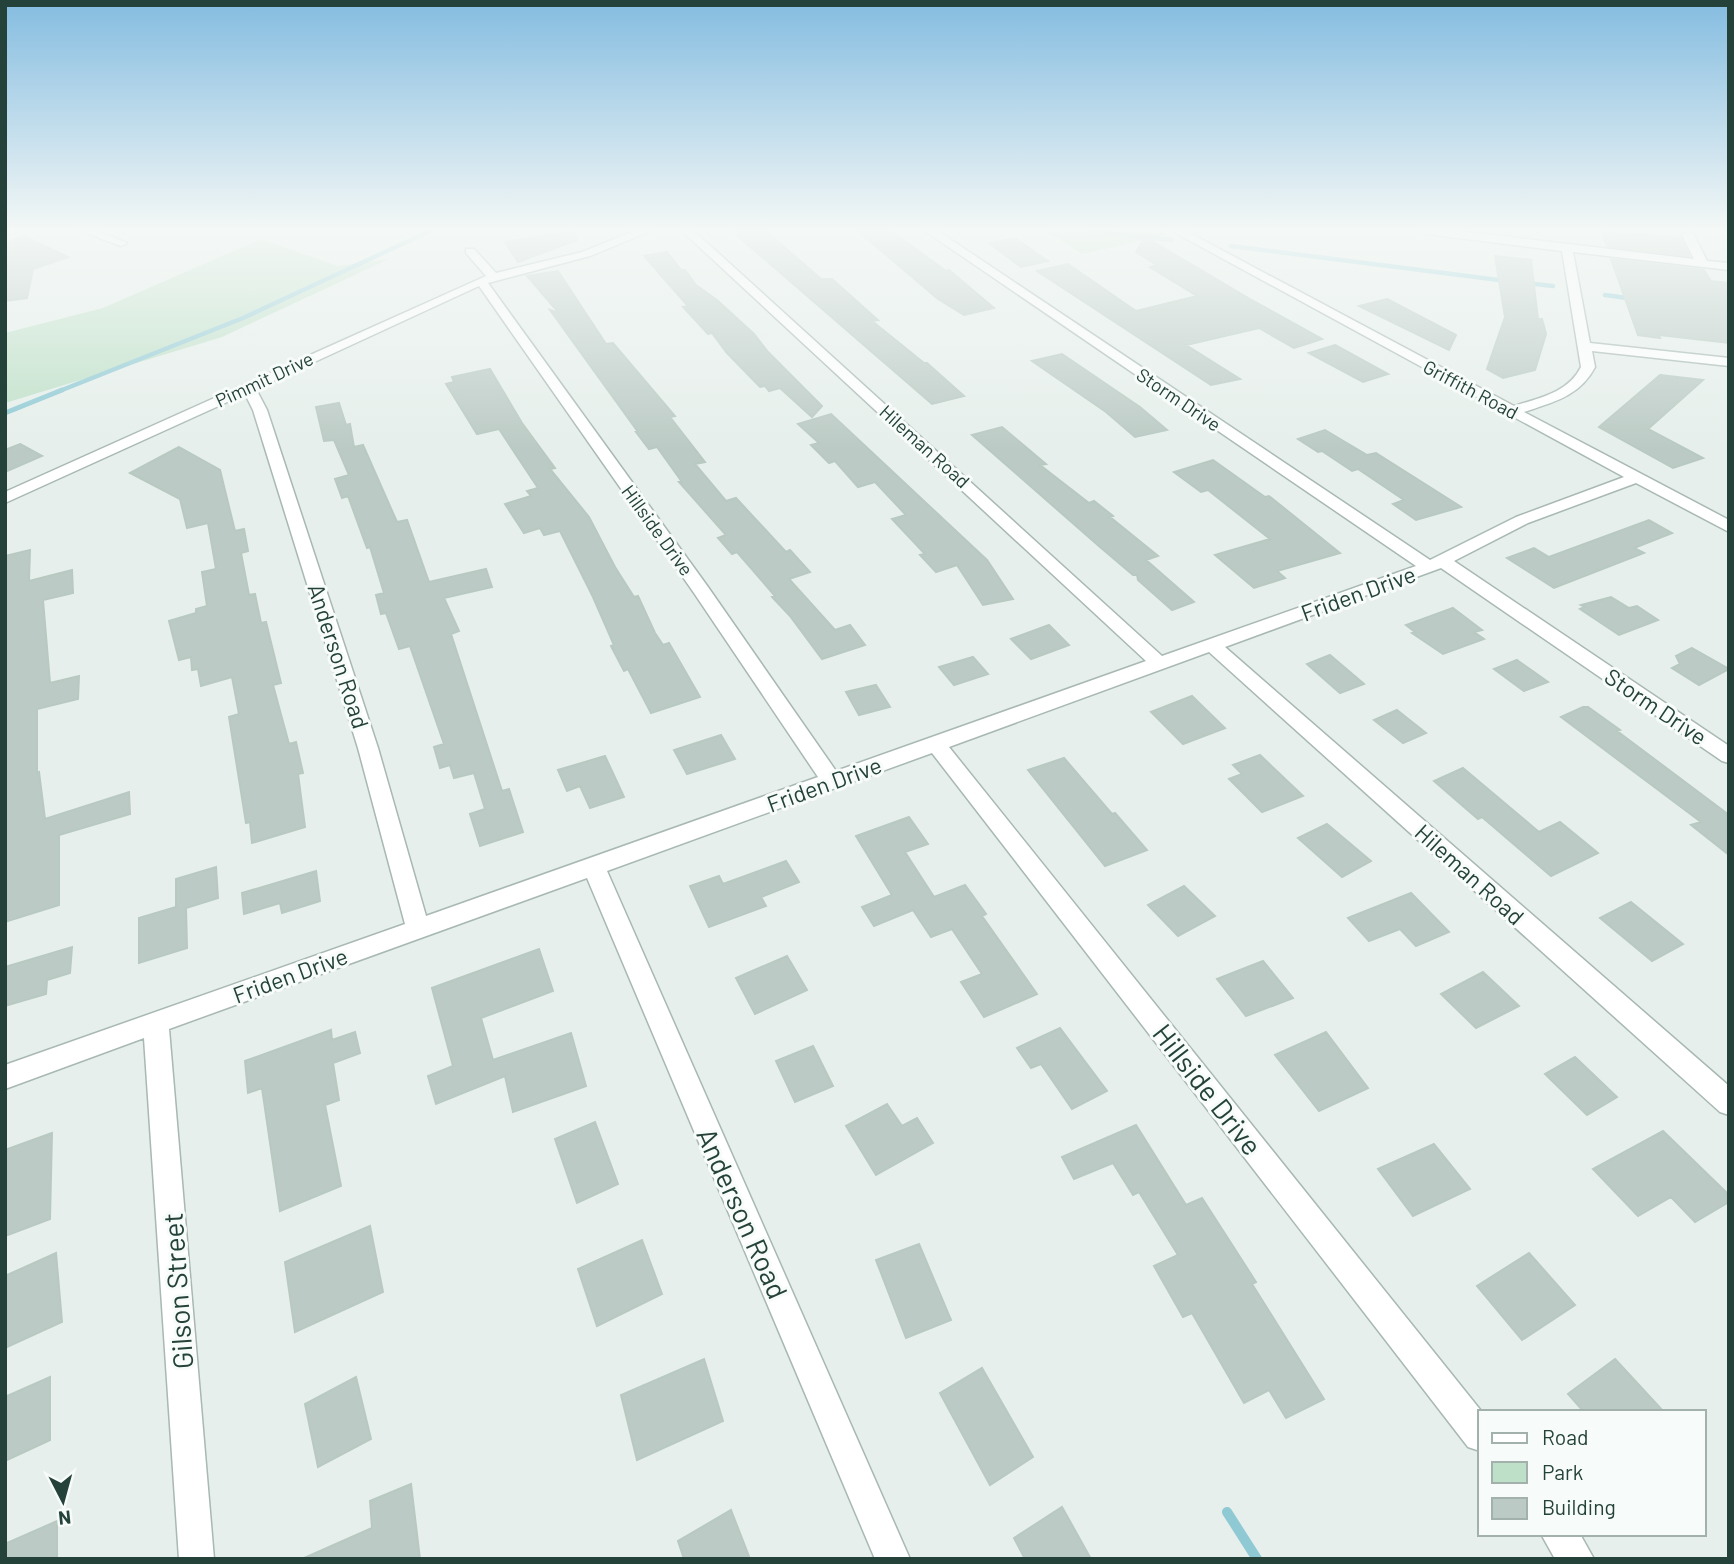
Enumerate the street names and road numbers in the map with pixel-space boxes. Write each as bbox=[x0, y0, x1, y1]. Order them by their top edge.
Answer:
street label: Pimmit Drive bbox=[211, 346, 317, 412]
street label: Griffith Road bbox=[1420, 354, 1522, 424]
street label: Storm Drive bbox=[1132, 362, 1226, 436]
street label: Hileman Road bbox=[875, 400, 975, 492]
street label: Hillside Drive bbox=[617, 480, 699, 580]
street label: Friden Drive bbox=[1297, 559, 1419, 627]
street label: Anderson Road bbox=[302, 580, 376, 732]
street label: Storm Drive bbox=[1600, 662, 1712, 750]
street label: Friden Drive bbox=[763, 750, 885, 818]
street label: Hileman Road bbox=[1410, 818, 1530, 930]
street label: Friden Drive bbox=[229, 941, 351, 1009]
street label: Hillside Drive bbox=[1146, 1017, 1270, 1161]
street label: Anderson Road bbox=[690, 1122, 796, 1304]
street label: Gilson Street bbox=[155, 1212, 199, 1370]

